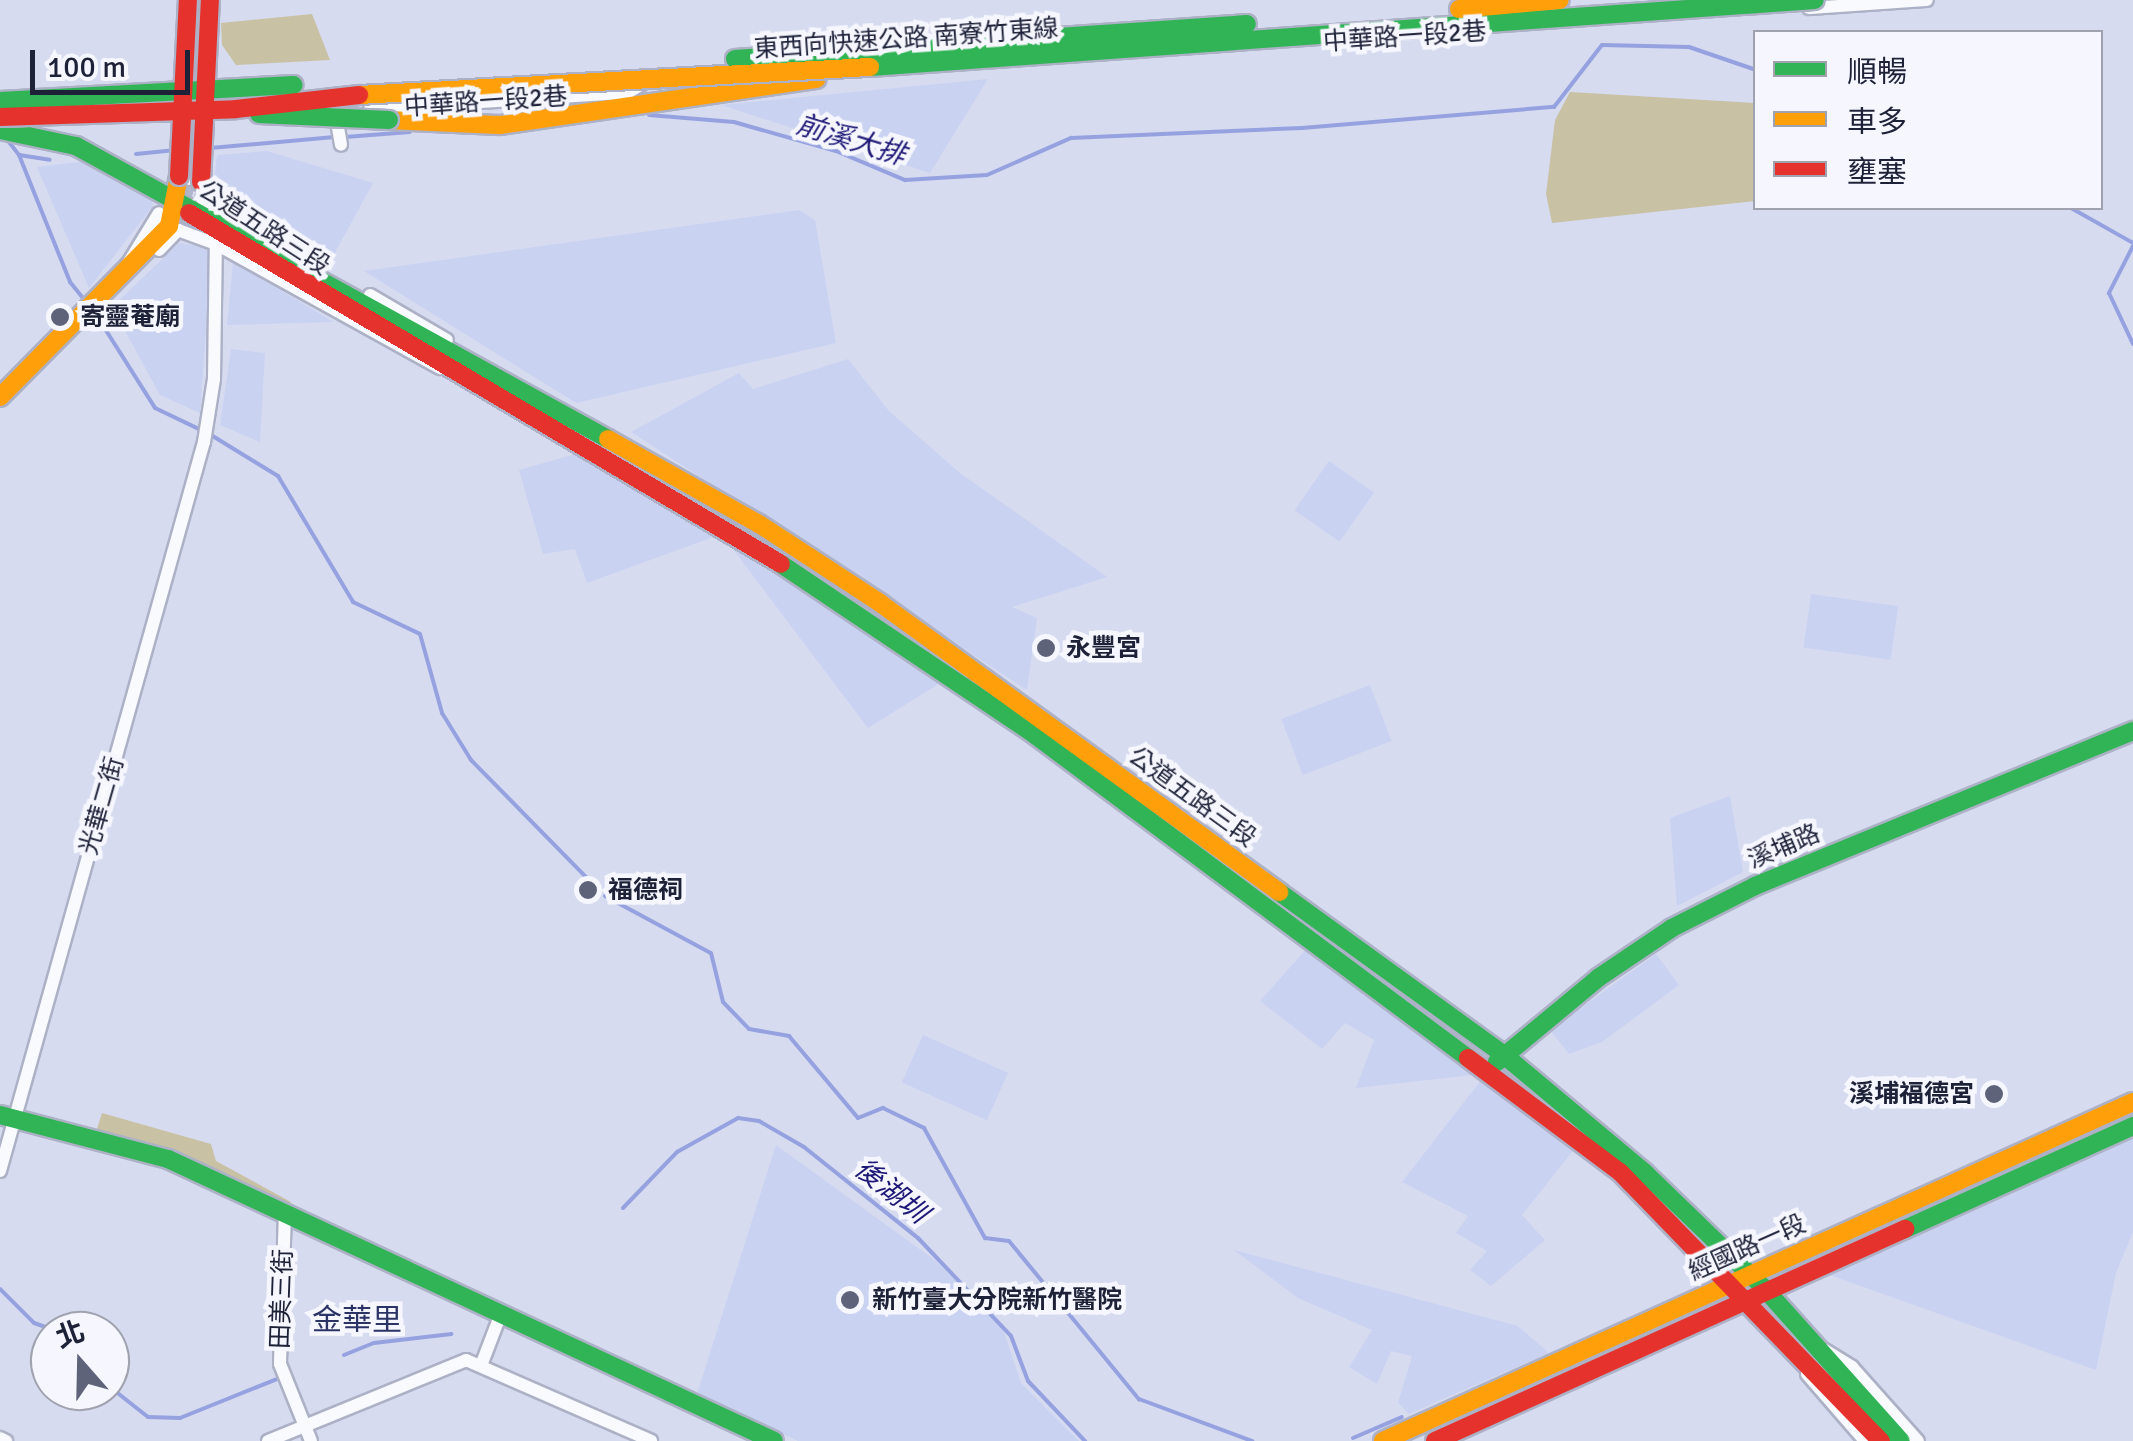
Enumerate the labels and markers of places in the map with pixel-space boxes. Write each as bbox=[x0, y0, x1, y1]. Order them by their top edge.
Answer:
place label: 寄靈菴廟 bbox=[80, 302, 180, 332]
marker: 寄靈菴廟 bbox=[49, 306, 71, 328]
place label: 永豐宮 bbox=[1066, 633, 1141, 663]
marker: 永豐宮 bbox=[1035, 637, 1057, 659]
place label: 福德祠 bbox=[608, 875, 683, 905]
marker: 福德祠 bbox=[577, 879, 599, 901]
place label: 溪埔福德宮 bbox=[1849, 1079, 1974, 1109]
marker: 溪埔福德宮 bbox=[1983, 1083, 2005, 1105]
place label: 新竹臺大分院新竹醫院 bbox=[872, 1285, 1122, 1315]
marker: 新竹臺大分院新竹醫院 bbox=[837, 1287, 863, 1313]

